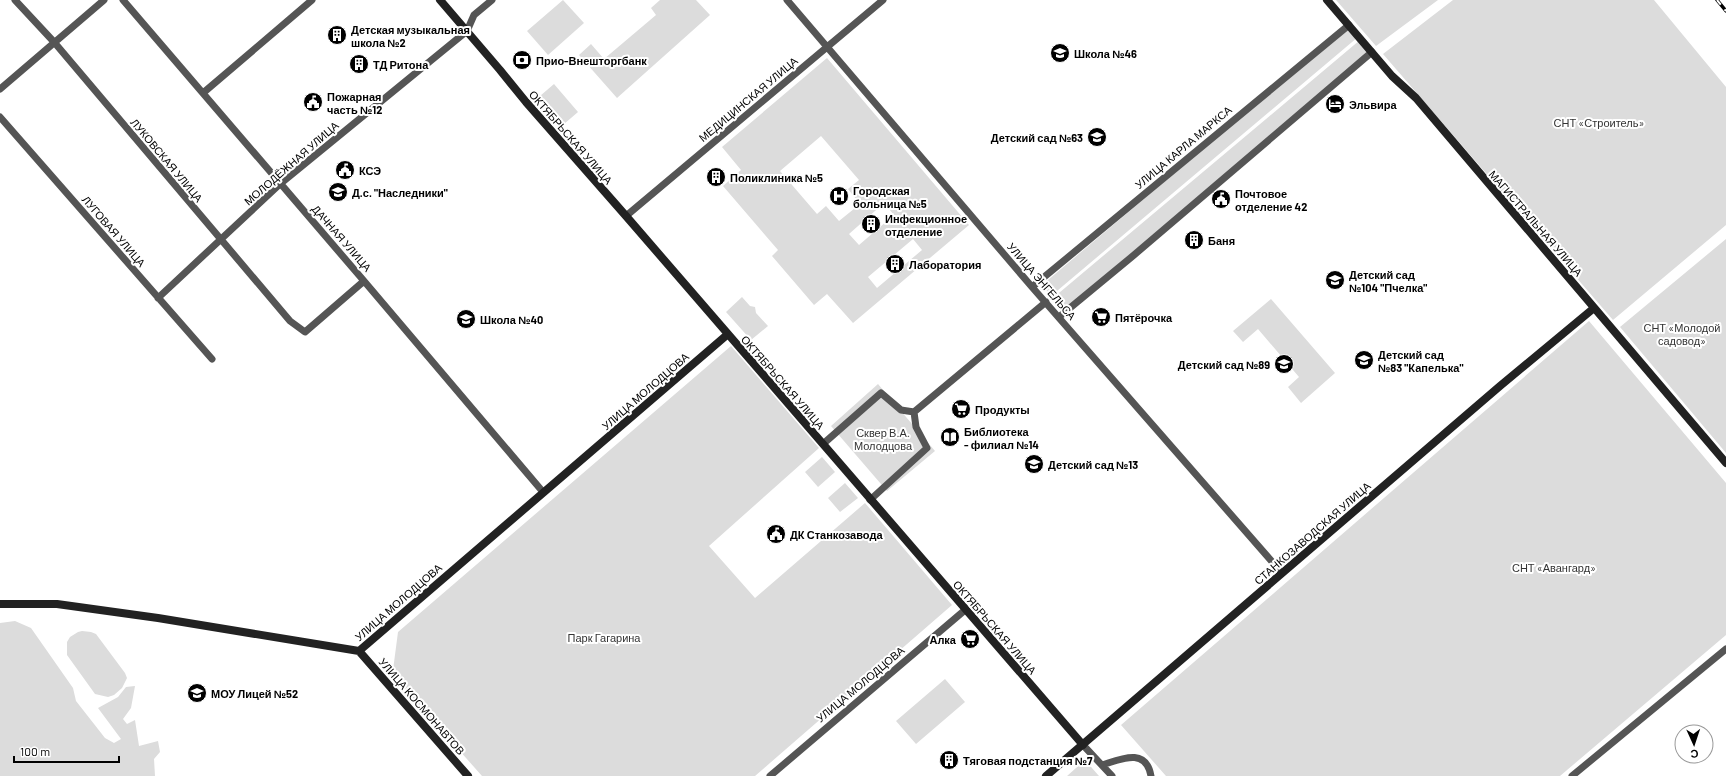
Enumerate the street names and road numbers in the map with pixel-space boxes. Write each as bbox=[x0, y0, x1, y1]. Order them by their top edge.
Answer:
street label: МЕДИЦИНСКАЯ УЛИЦА bbox=[696, 53, 801, 144]
street label: ОКТЯБРЬСКАЯ УЛИЦА bbox=[527, 87, 616, 187]
street label: УЛИЦА КАРЛА МАРКСА bbox=[1132, 102, 1234, 191]
street label: ЛУКОВСКАЯ УЛИЦА bbox=[128, 116, 206, 205]
street label: МОЛОДЁЖНАЯ УЛИЦА bbox=[241, 118, 341, 208]
street label: МАГИСТРАЛЬНАЯ УЛИЦА bbox=[1487, 167, 1586, 279]
street label: ЛУГОВАЯ УЛИЦА bbox=[80, 193, 149, 270]
street label: ДАЧНАЯ УЛИЦА bbox=[310, 202, 375, 274]
street label: УЛИЦА ЭНГЕЛЬСА bbox=[1005, 240, 1079, 323]
street label: ОКТЯБРЬСКАЯ УЛИЦА bbox=[739, 332, 828, 432]
street label: УЛИЦА МОЛОДЦОВА bbox=[599, 349, 692, 432]
street label: СТАНКОЗАВОДСКАЯ УЛИЦА bbox=[1251, 479, 1373, 587]
street label: УЛИЦА МОЛОДЦОВА bbox=[352, 560, 445, 643]
street label: ОКТЯБРЬСКАЯ УЛИЦА bbox=[951, 577, 1040, 677]
street label: УЛИЦА МОЛОДЦОВА bbox=[813, 643, 907, 725]
street label: УЛИЦА КОСМОНАВТОВ bbox=[376, 655, 468, 757]

